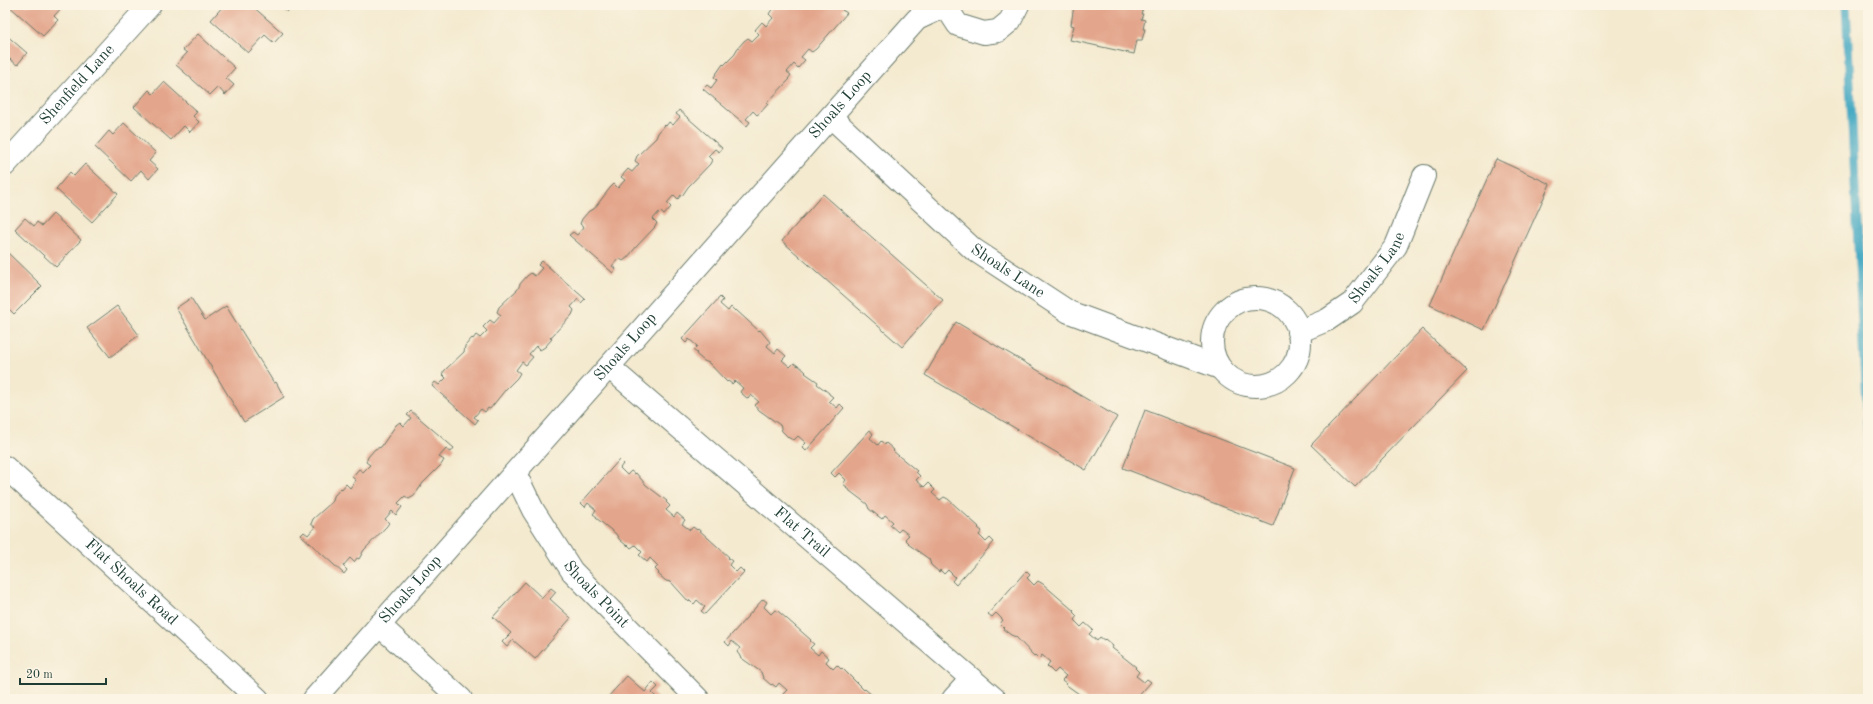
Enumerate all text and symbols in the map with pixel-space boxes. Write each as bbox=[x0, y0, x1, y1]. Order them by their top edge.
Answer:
street label: Shenfield Lane bbox=[37, 42, 118, 128]
street label: Shoals Loop bbox=[807, 68, 875, 142]
street label: Shoals Lane bbox=[1346, 230, 1409, 307]
street label: Shoals Lane bbox=[967, 242, 1047, 302]
street label: Shoals Loop bbox=[592, 310, 660, 385]
street label: Flat Trail bbox=[771, 504, 832, 561]
street label: Flat Shoals Road bbox=[82, 536, 180, 629]
street label: Shoals Loop bbox=[377, 553, 445, 627]
street label: Shoals Point bbox=[560, 558, 632, 632]
scale bar bbox=[20, 660, 106, 686]
text: 20 m bbox=[26, 669, 53, 681]

